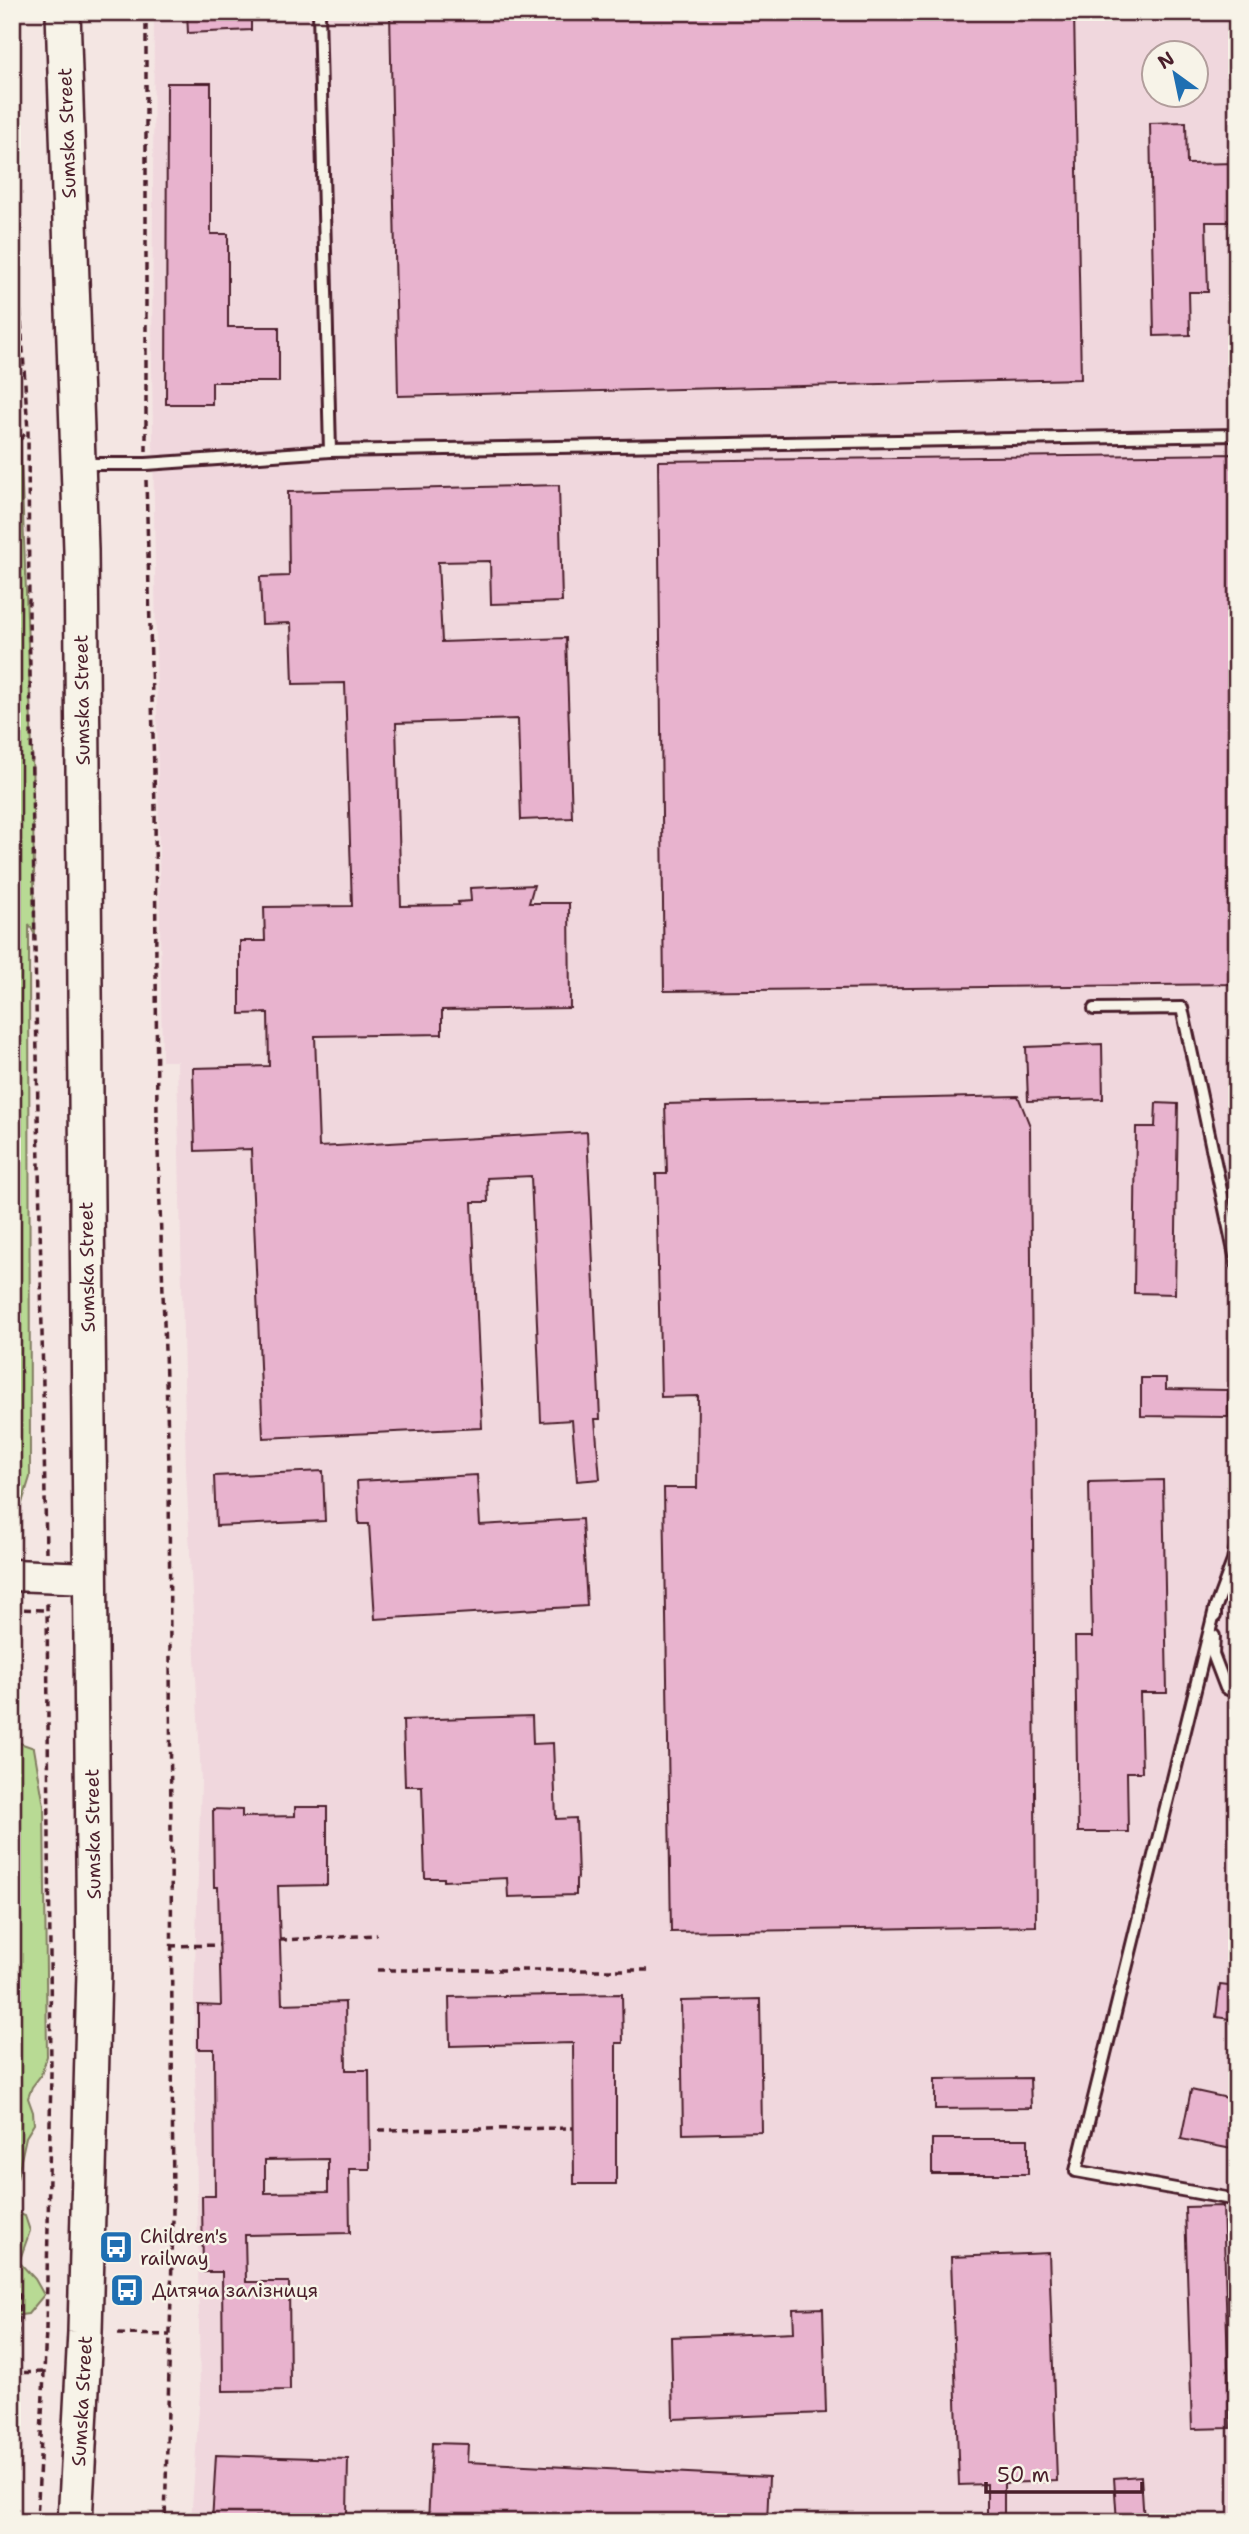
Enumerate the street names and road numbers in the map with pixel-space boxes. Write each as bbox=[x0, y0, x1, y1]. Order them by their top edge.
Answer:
street label: Sumska Street bbox=[52, 67, 82, 199]
street label: Sumska Street bbox=[68, 634, 96, 766]
street label: Sumska Street bbox=[73, 1201, 101, 1333]
street label: Sumska Street bbox=[79, 1768, 107, 1900]
street label: Sumska Street bbox=[66, 2335, 98, 2467]

